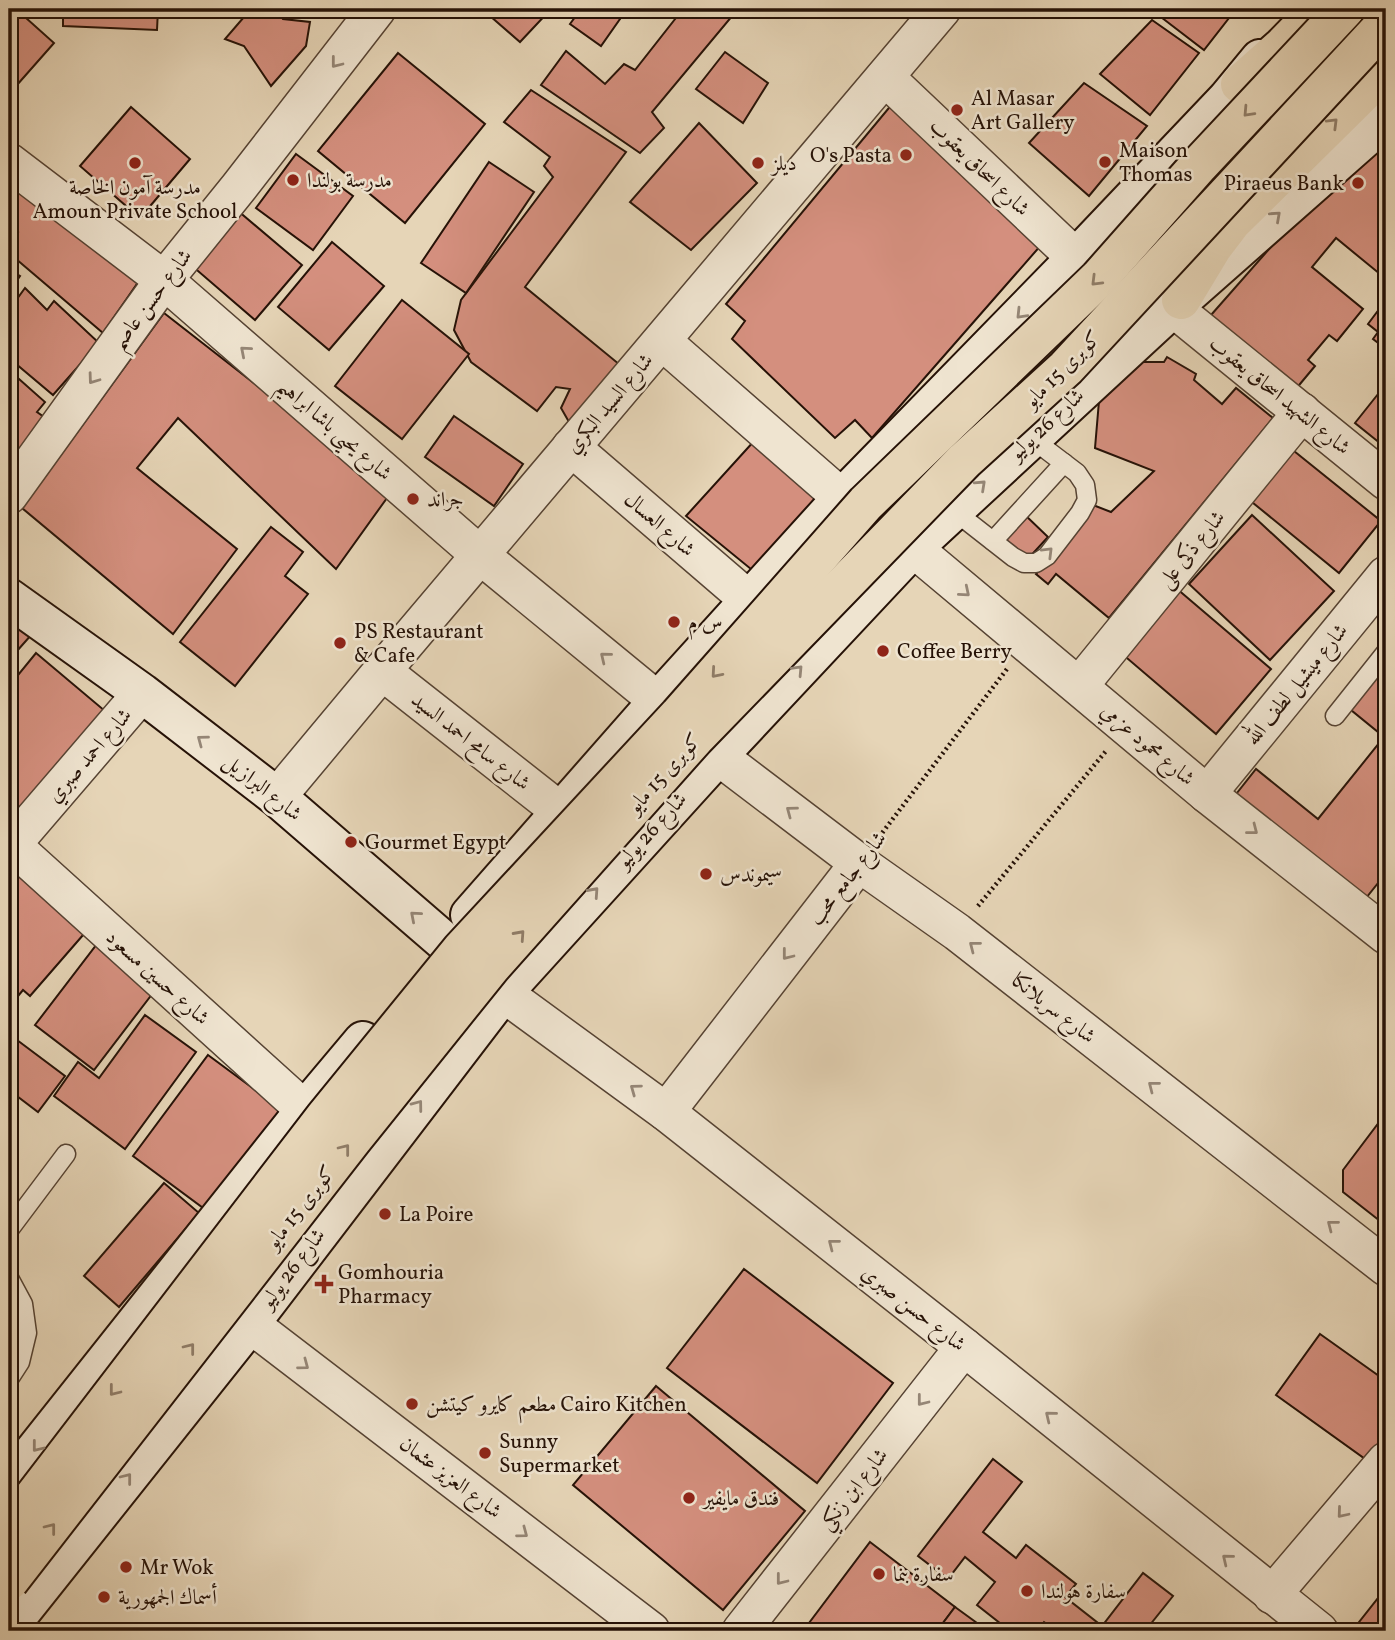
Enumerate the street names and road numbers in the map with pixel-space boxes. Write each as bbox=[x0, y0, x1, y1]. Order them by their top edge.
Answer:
street label: شارع اسحاق يعقوب bbox=[921, 113, 1036, 225]
street label: شارع حسن عاصم bbox=[105, 243, 204, 359]
street label: كوبرى 15 مايو bbox=[1016, 325, 1109, 417]
street label: شارع الشهيد اسحاق يعقوب bbox=[1201, 330, 1356, 464]
street label: شارع السيد البكري bbox=[559, 347, 662, 462]
street label: شارع يحيى باشا ابراهيم bbox=[267, 372, 398, 492]
street label: شارع 26 يوليو bbox=[1001, 382, 1093, 471]
street label: شارع العسال bbox=[616, 486, 701, 566]
street label: شارع ذكى على bbox=[1152, 505, 1234, 596]
street label: شارع ميشيل لطف الله bbox=[1236, 615, 1357, 753]
street label: شارع سامح احمد السيد bbox=[403, 686, 536, 800]
street label: شارع محمود عزمي bbox=[1092, 697, 1200, 795]
street label: شارع احمد صبري bbox=[41, 702, 141, 811]
street label: كوبرى 15 مايو bbox=[620, 727, 709, 822]
street label: شارع البرازيل bbox=[215, 747, 307, 830]
street label: شارع 26 يوليو bbox=[609, 786, 696, 878]
street label: شارع جامع محب bbox=[802, 826, 897, 934]
street label: شارع حسين مسعود bbox=[97, 924, 215, 1034]
street label: شارع سريلانكا bbox=[1004, 967, 1101, 1053]
street label: كوبرى 15 مايو bbox=[258, 1160, 343, 1258]
street label: شارع 26 يوليو bbox=[252, 1223, 335, 1318]
street label: شارع حسن صبري bbox=[853, 1259, 972, 1361]
street label: شارع العزيز عثمان bbox=[392, 1430, 507, 1528]
street label: شارع ابن زنكي bbox=[813, 1443, 898, 1539]

